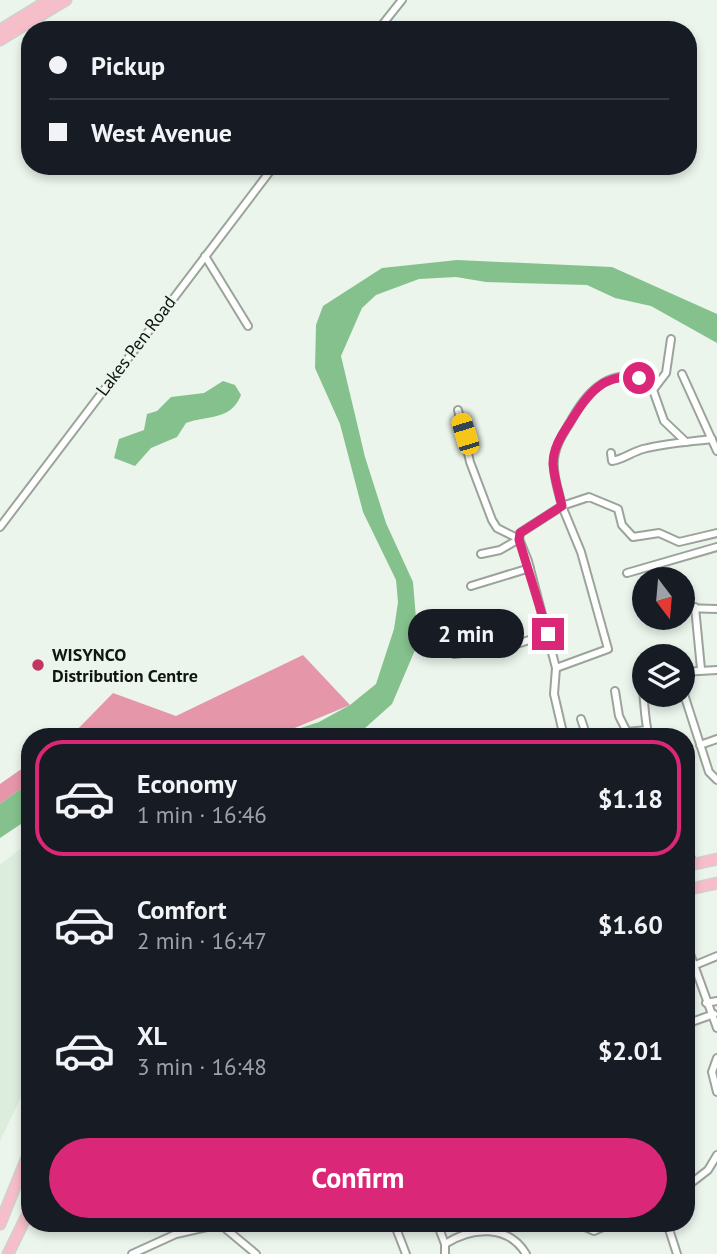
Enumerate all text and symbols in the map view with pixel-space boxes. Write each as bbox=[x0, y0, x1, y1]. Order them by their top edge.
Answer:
text: Pickup bbox=[91, 49, 165, 82]
text: West Avenue bbox=[91, 116, 232, 149]
street label: Lakes Pen Road bbox=[91, 291, 181, 400]
route start bbox=[623, 362, 655, 394]
car bbox=[449, 411, 482, 457]
north arrow bbox=[632, 567, 695, 630]
map controls bbox=[632, 567, 695, 707]
callout: 2 min bbox=[408, 610, 524, 658]
route end bbox=[532, 618, 564, 650]
text: 2 min bbox=[438, 619, 494, 648]
place label: WISYNCO Distribution Centre bbox=[52, 643, 198, 687]
button: layers bbox=[632, 644, 695, 707]
marker: WISYNCO Distribution Centre bbox=[30, 657, 46, 673]
icon: car bbox=[53, 767, 116, 830]
text: Economy bbox=[137, 767, 237, 800]
text: $1.18 bbox=[598, 782, 663, 815]
text: 1 min · 16:46 bbox=[137, 800, 267, 829]
icon: car bbox=[53, 893, 116, 956]
text: Comfort bbox=[137, 893, 227, 926]
text: $1.60 bbox=[598, 908, 663, 941]
text: 2 min · 16:47 bbox=[137, 926, 267, 955]
icon: car bbox=[53, 1019, 116, 1082]
text: XL bbox=[137, 1019, 167, 1052]
text: $2.01 bbox=[598, 1034, 663, 1067]
text: 3 min · 16:48 bbox=[137, 1052, 267, 1081]
button: Confirm bbox=[49, 1138, 667, 1218]

